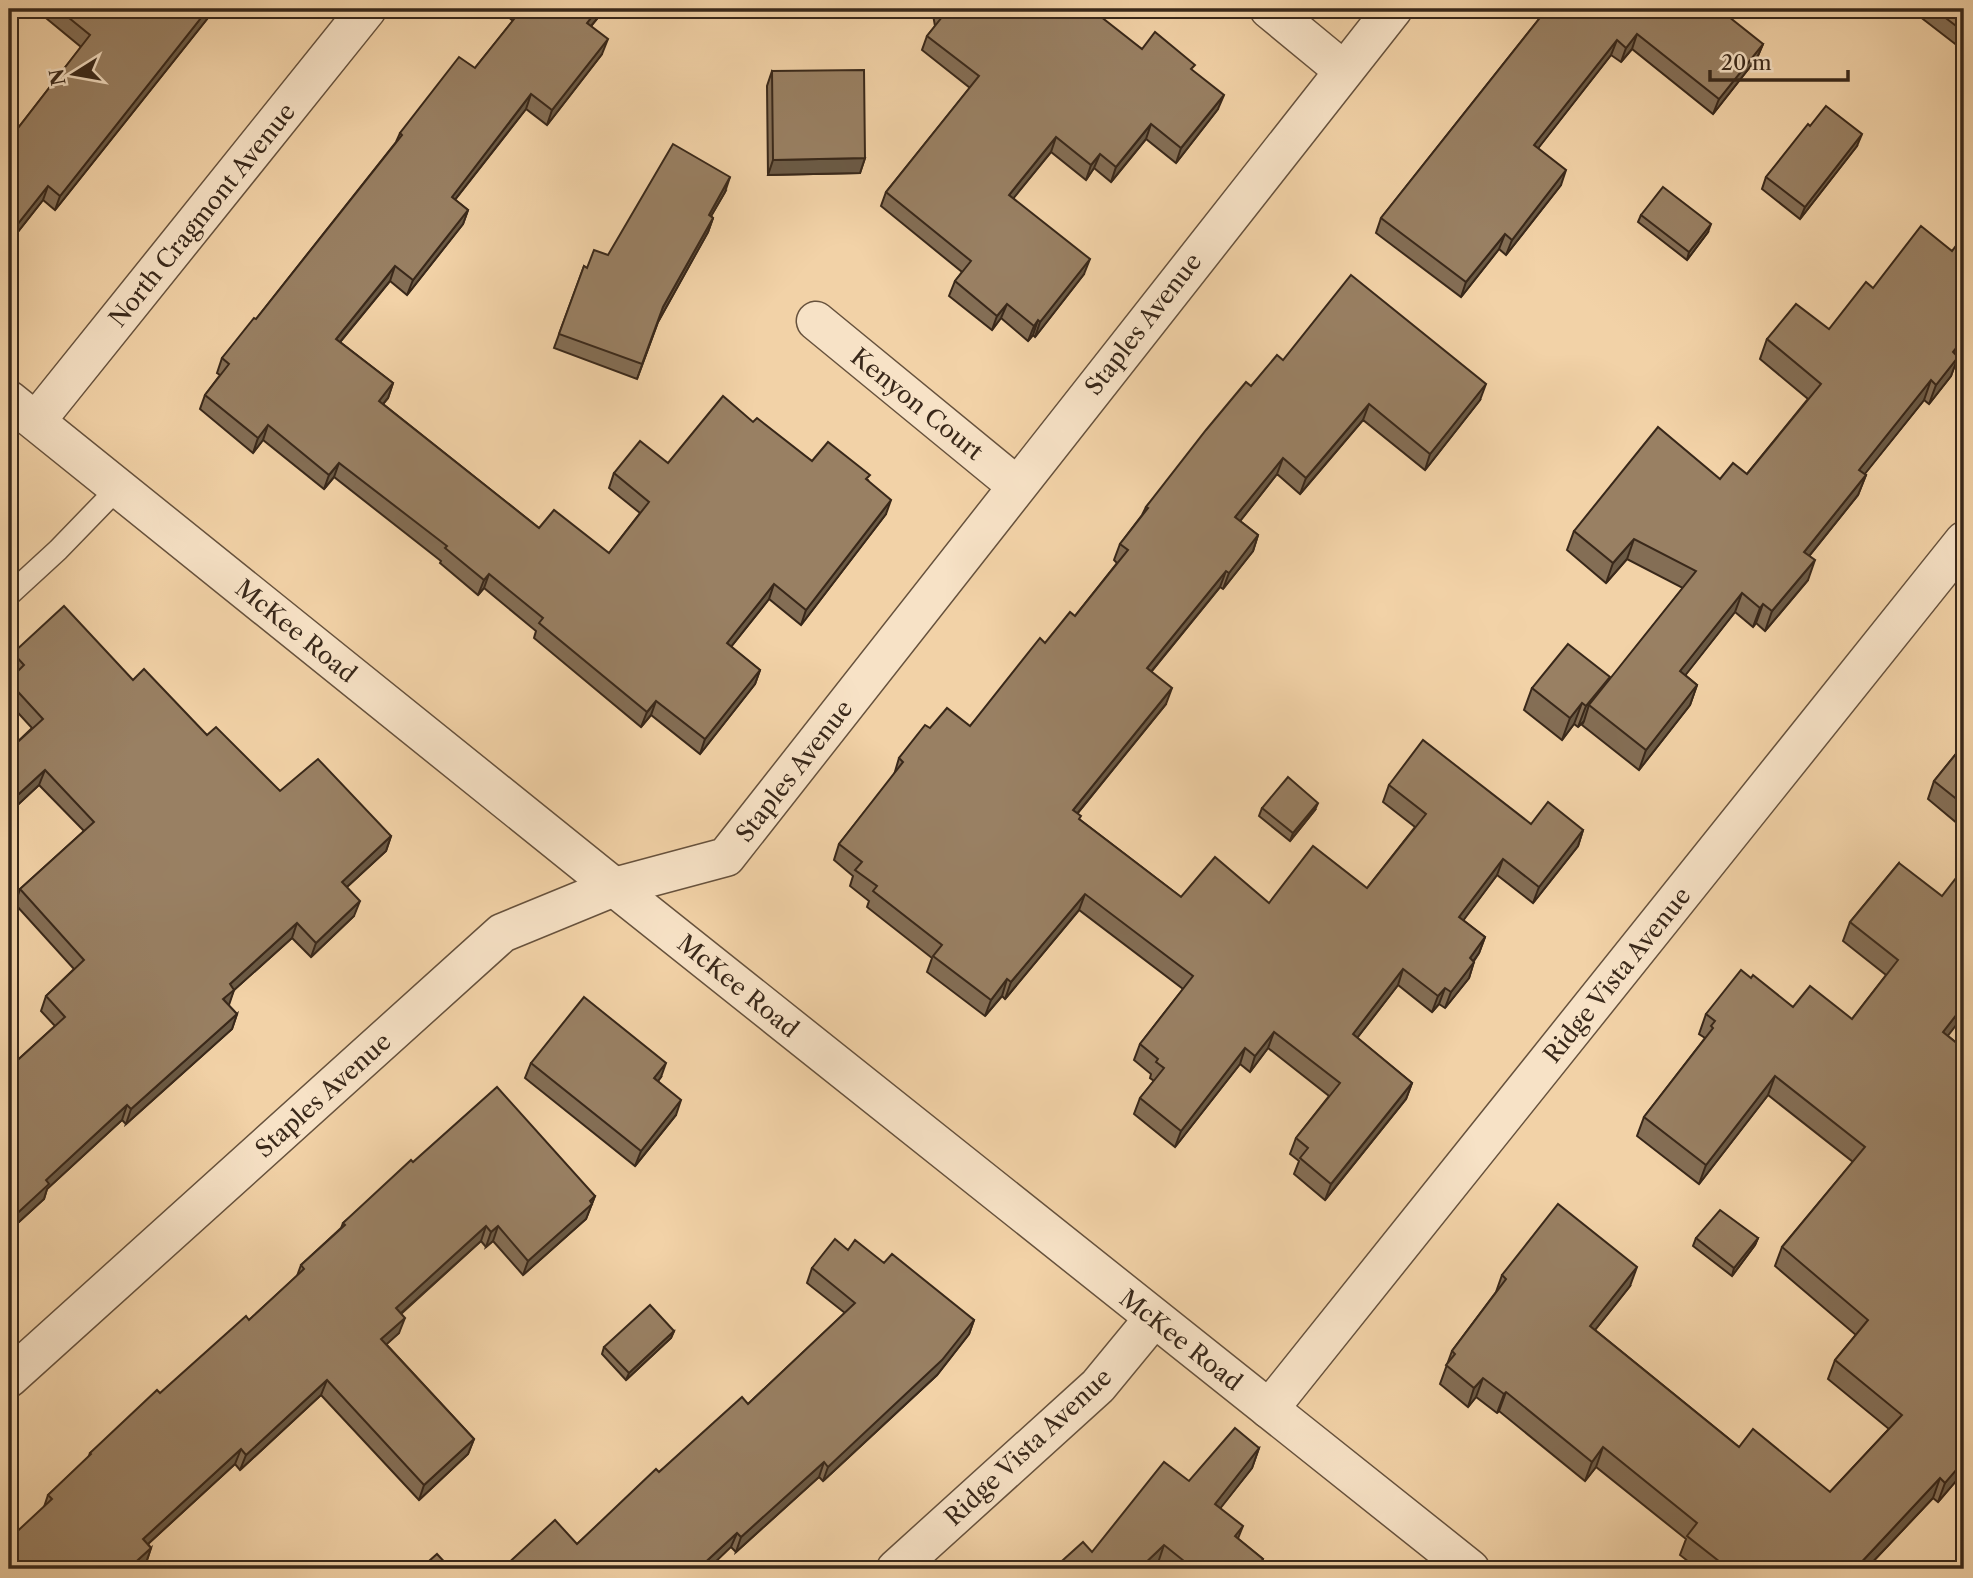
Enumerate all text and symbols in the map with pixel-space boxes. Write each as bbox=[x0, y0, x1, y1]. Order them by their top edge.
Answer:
north arrow bbox=[38, 38, 108, 108]
scale bar bbox=[1710, 38, 1849, 82]
text: 20 m bbox=[1721, 50, 1772, 75]
text: N bbox=[45, 67, 71, 87]
street label: North Cragmont Avenue bbox=[103, 97, 301, 333]
street label: Staples Avenue bbox=[1079, 247, 1207, 401]
street label: Kenyon Court bbox=[845, 342, 989, 466]
street label: McKee Road bbox=[230, 573, 363, 689]
street label: Staples Avenue bbox=[730, 694, 858, 848]
street label: Ridge Vista Avenue bbox=[1537, 881, 1697, 1069]
street label: McKee Road bbox=[672, 928, 805, 1044]
street label: Staples Avenue bbox=[249, 1027, 397, 1163]
street label: McKee Road bbox=[1114, 1283, 1248, 1397]
street label: Ridge Vista Avenue bbox=[939, 1362, 1117, 1532]

